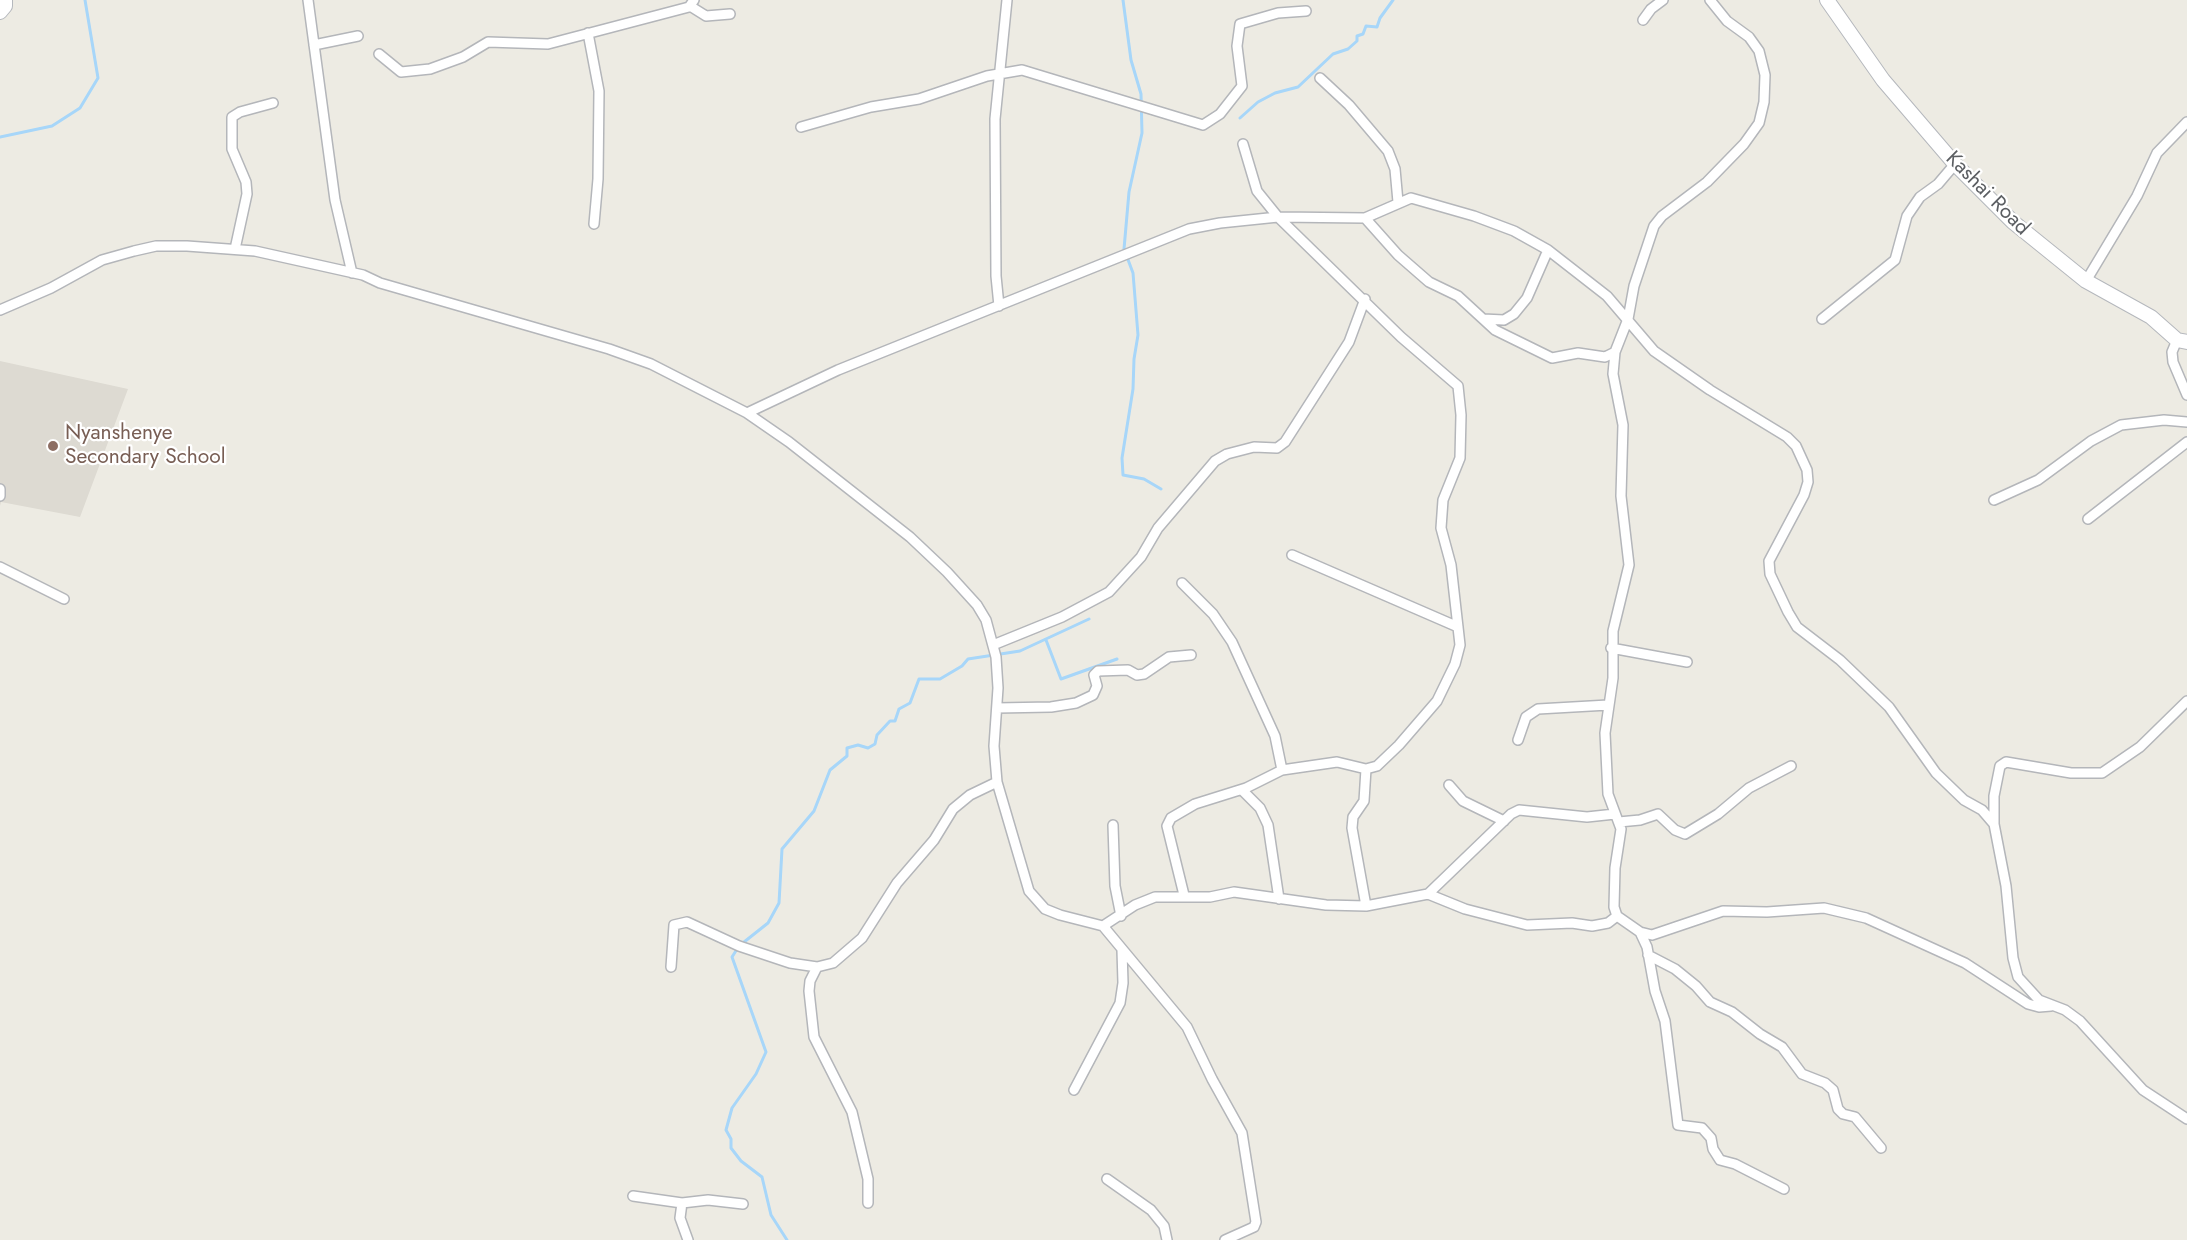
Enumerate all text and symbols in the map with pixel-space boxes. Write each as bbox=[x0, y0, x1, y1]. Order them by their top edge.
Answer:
street label: Kashai Road bbox=[1940, 147, 2034, 241]
place label: Nyanshenye Secondary School bbox=[65, 421, 226, 471]
marker: Nyanshenye Secondary School bbox=[46, 439, 60, 453]

